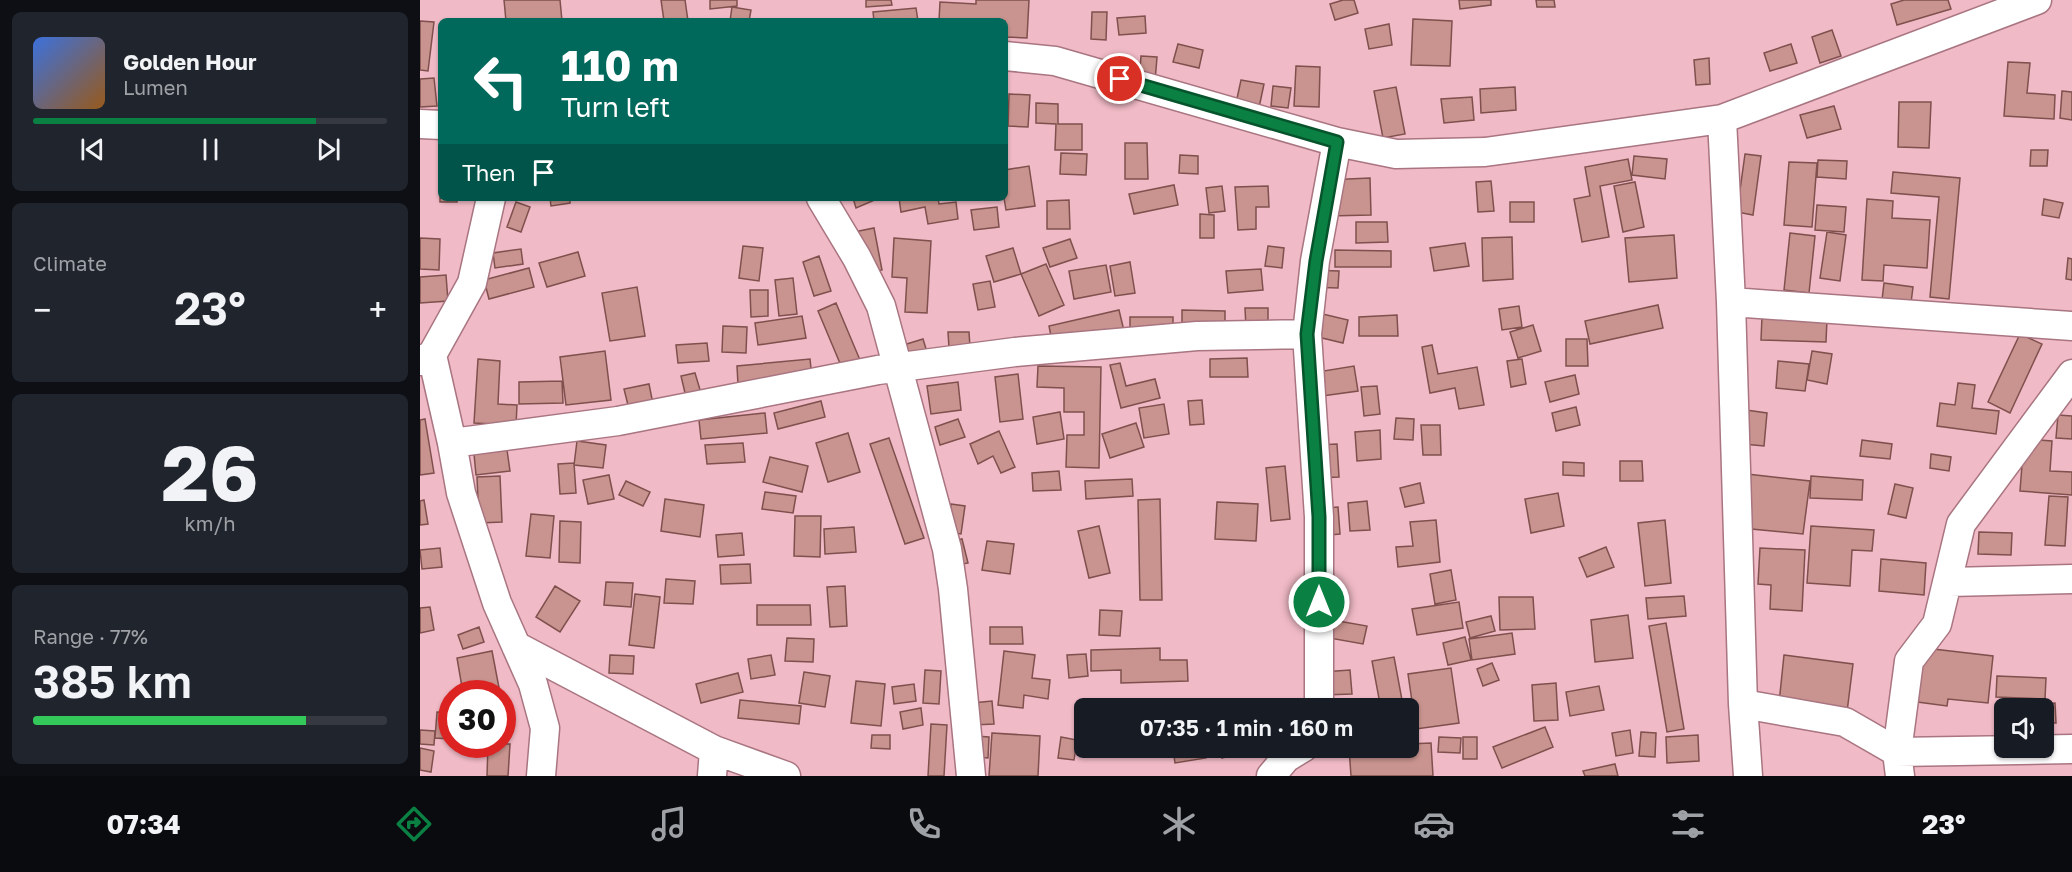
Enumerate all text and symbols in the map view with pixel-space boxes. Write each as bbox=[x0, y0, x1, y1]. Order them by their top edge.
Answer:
text: 110 m bbox=[561, 40, 679, 90]
icon: left bbox=[462, 42, 540, 120]
text: Golden Hour bbox=[123, 48, 257, 75]
pin bbox=[1094, 53, 1145, 104]
icon: arrive bbox=[1103, 62, 1136, 95]
text: Lumen bbox=[123, 75, 188, 99]
text: Turn left bbox=[561, 91, 670, 123]
icon: previous bbox=[76, 133, 109, 166]
icon: pause bbox=[194, 133, 227, 166]
icon: next bbox=[312, 133, 345, 166]
icon: arrive bbox=[527, 156, 560, 189]
text: Then bbox=[462, 159, 515, 186]
text: Climate bbox=[33, 251, 107, 275]
text: 23° bbox=[174, 281, 246, 335]
text: − bbox=[33, 290, 51, 329]
text: + bbox=[369, 290, 387, 329]
text: 26 bbox=[161, 425, 259, 518]
text: km/h bbox=[185, 511, 235, 535]
position arrow bbox=[1287, 570, 1351, 634]
text: Range · 77% bbox=[33, 624, 148, 648]
text: 385 km bbox=[33, 654, 192, 708]
speed limit sign: 30 bbox=[438, 680, 516, 758]
map controls bbox=[1994, 698, 2054, 758]
button: sound bbox=[1994, 698, 2054, 758]
text: 07:35 · 1 min · 160 m bbox=[1140, 714, 1353, 741]
icon: directions bbox=[393, 803, 435, 845]
icon: music bbox=[648, 803, 690, 845]
icon: phone bbox=[903, 803, 945, 845]
icon: climate bbox=[1158, 803, 1200, 845]
icon: car bbox=[1413, 803, 1455, 845]
icon: filters bbox=[1667, 803, 1709, 845]
text: 07:34 bbox=[106, 808, 181, 840]
text: 23° bbox=[1922, 808, 1966, 840]

